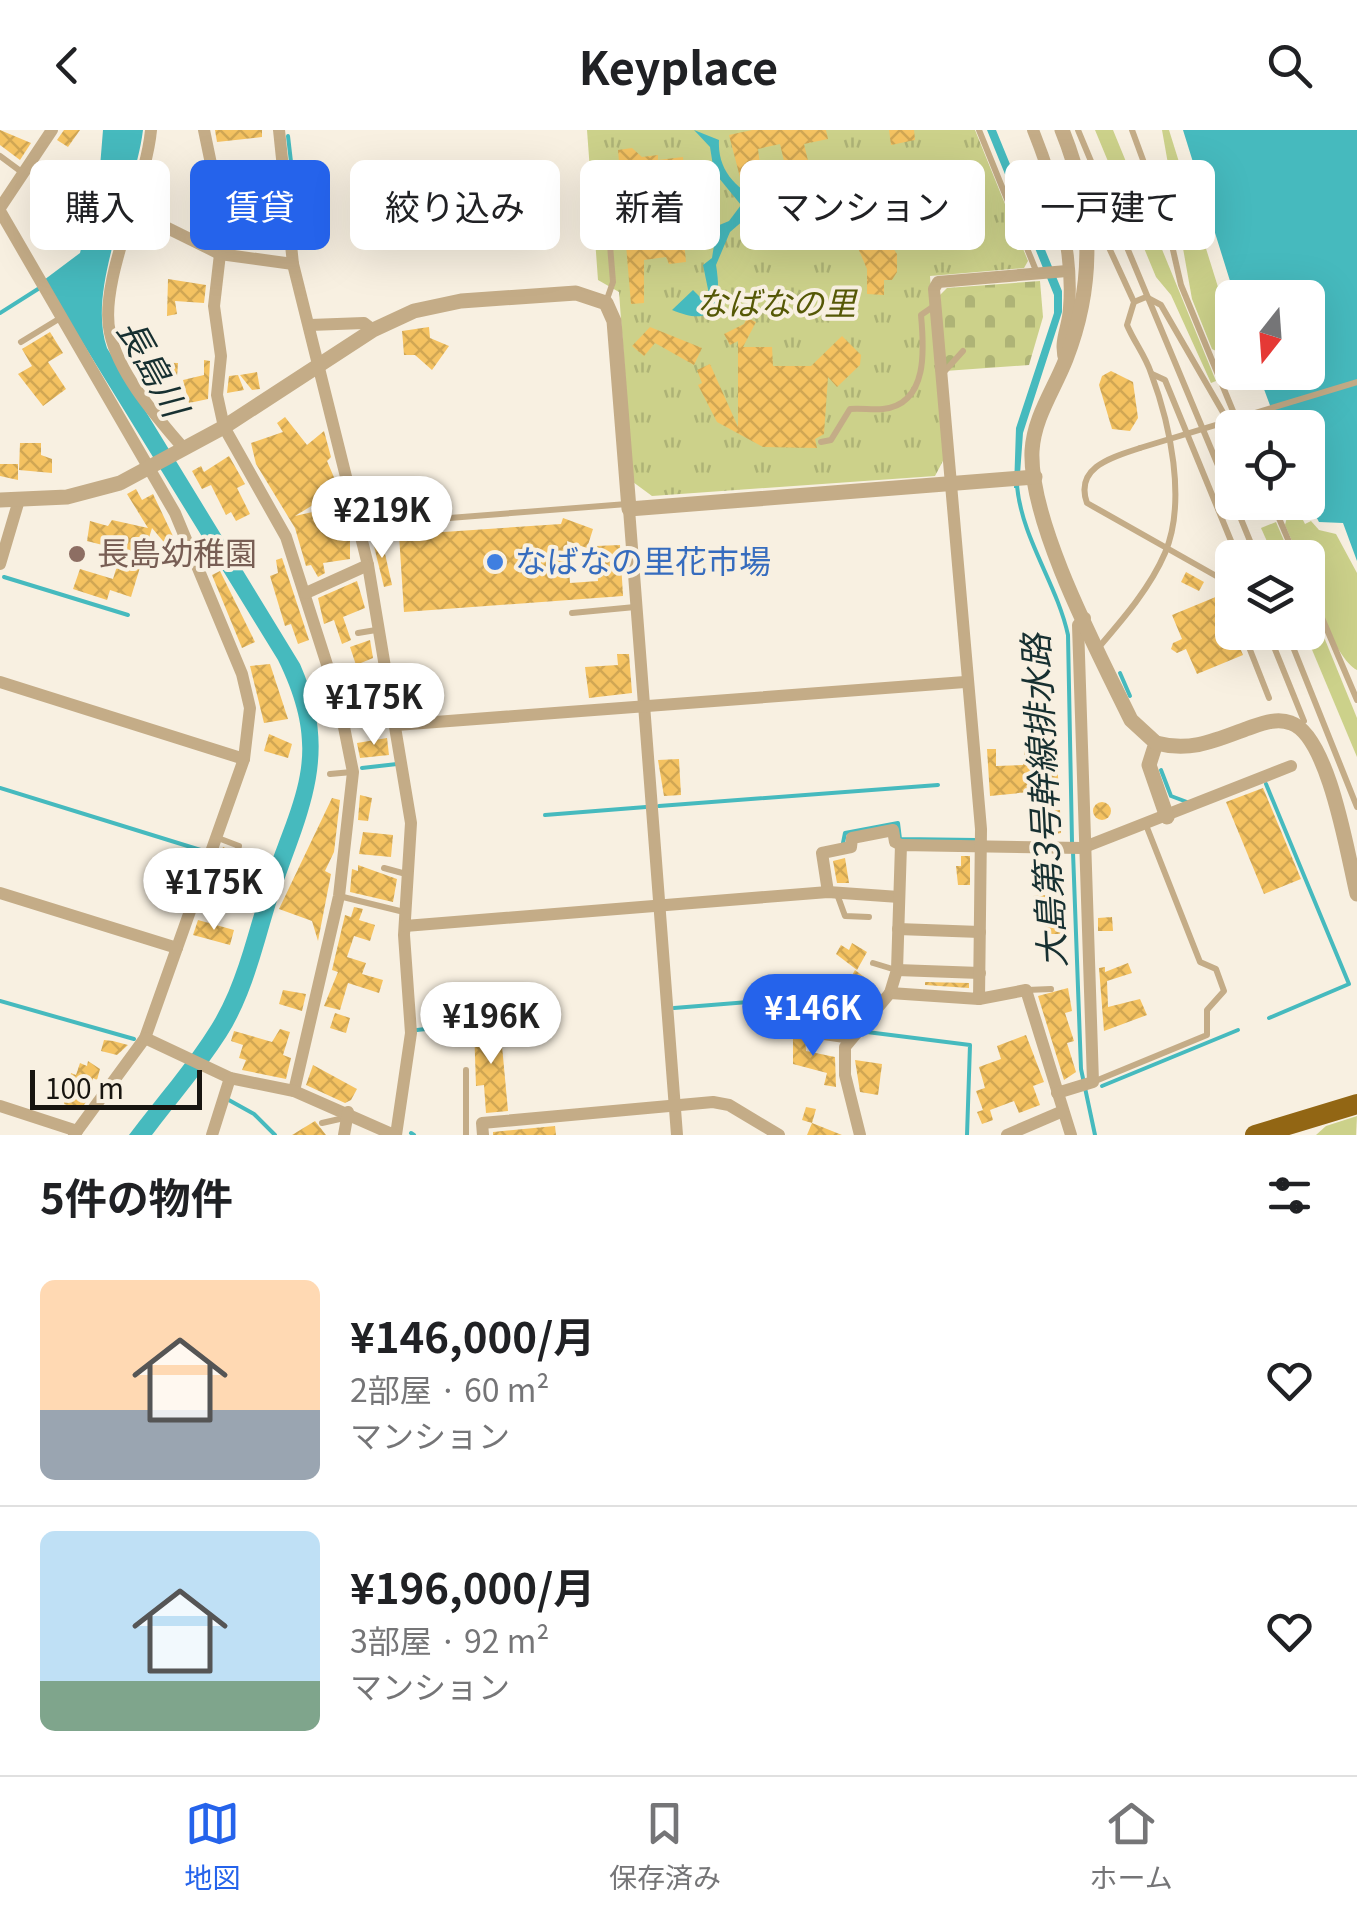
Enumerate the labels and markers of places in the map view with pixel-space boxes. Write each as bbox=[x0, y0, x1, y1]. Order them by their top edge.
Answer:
pin: ¥219K bbox=[312, 476, 452, 561]
place label: 長島幼稚園 bbox=[97, 528, 257, 574]
place label: なばなの里花市場 bbox=[515, 536, 771, 582]
marker: 長島幼稚園 bbox=[66, 543, 88, 565]
marker: なばなの里花市場 bbox=[484, 551, 506, 573]
pin: ¥175K bbox=[304, 663, 444, 748]
pin: ¥175K bbox=[144, 848, 284, 933]
pin: ¥146K bbox=[743, 974, 883, 1059]
pin: ¥196K bbox=[421, 982, 561, 1067]

